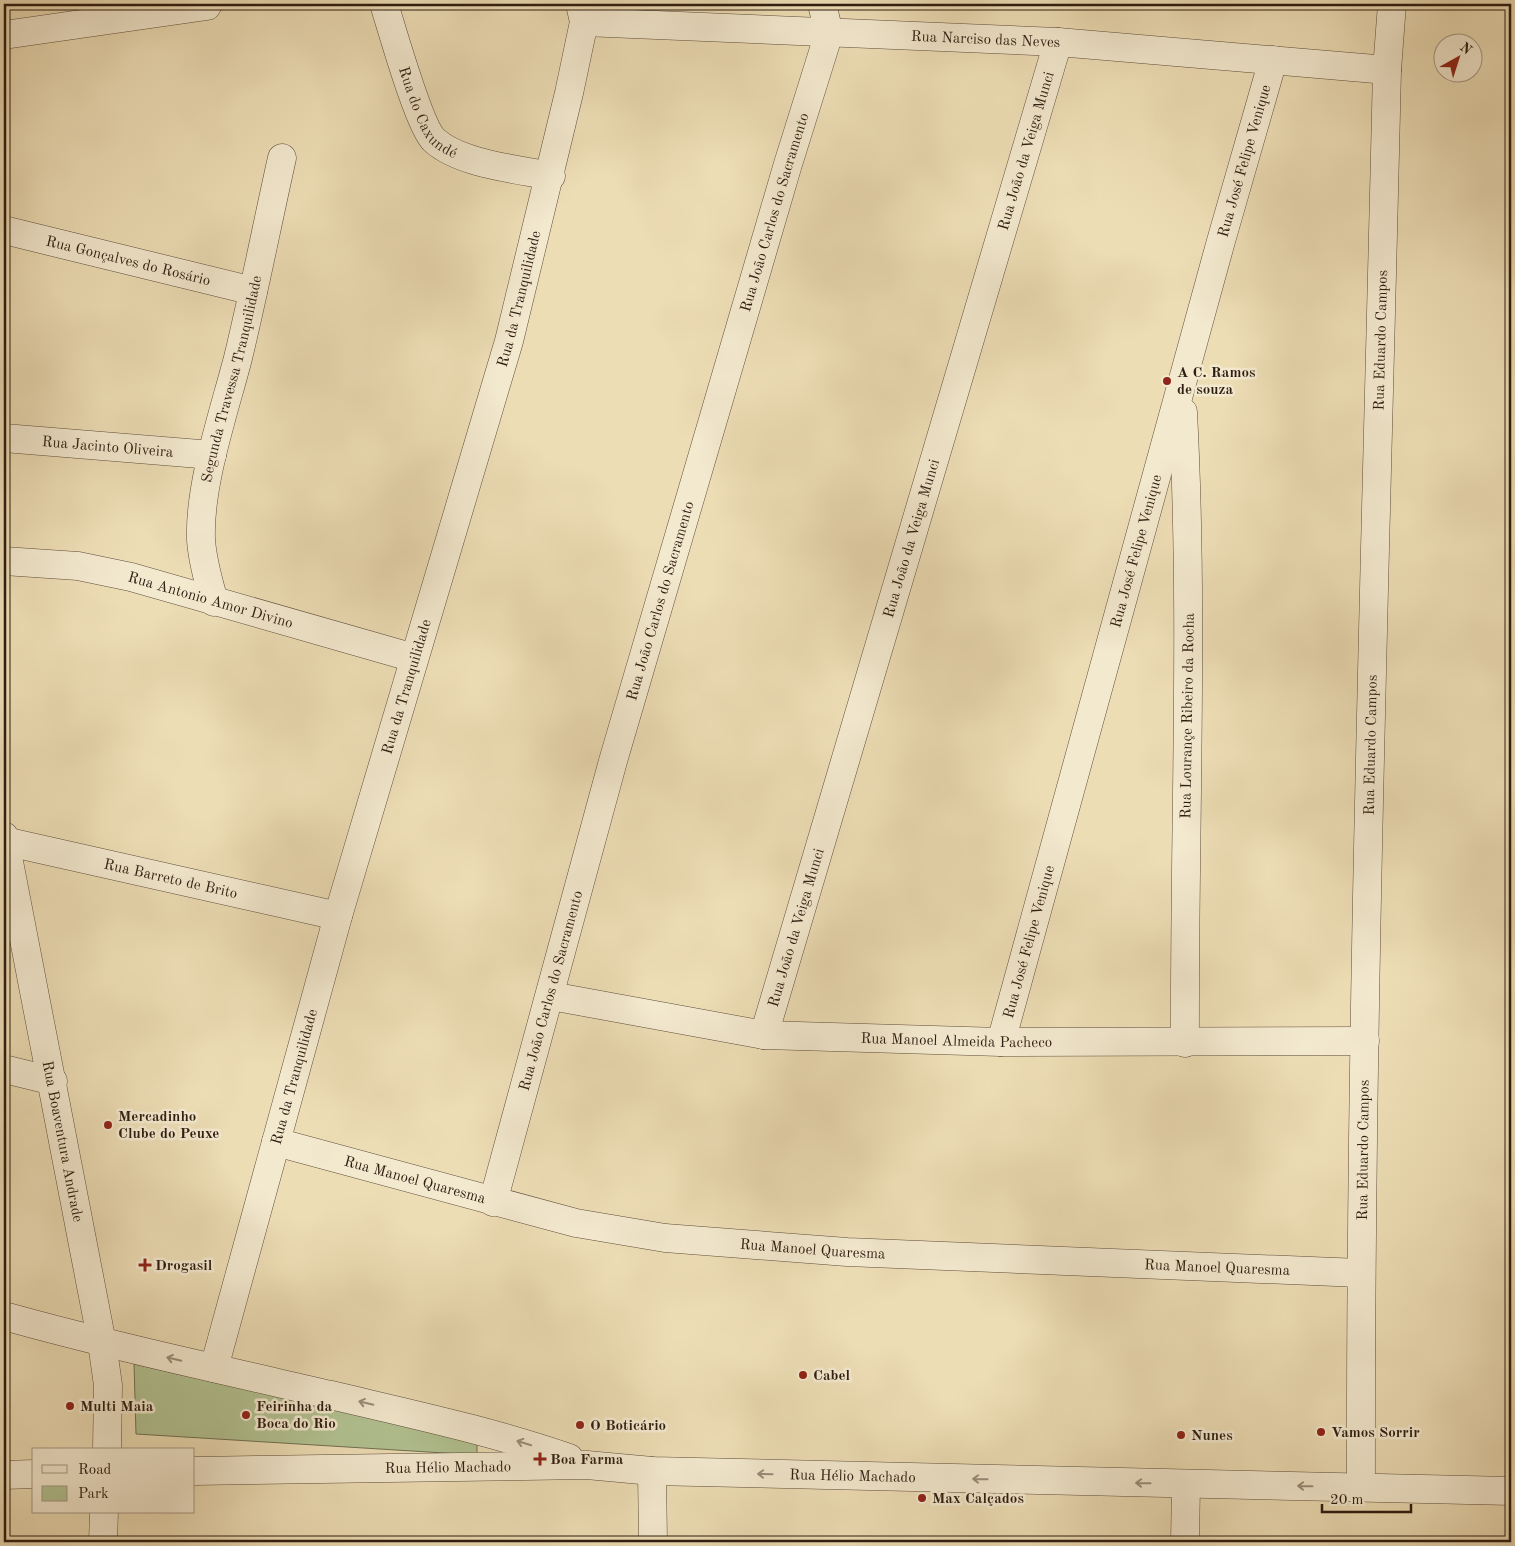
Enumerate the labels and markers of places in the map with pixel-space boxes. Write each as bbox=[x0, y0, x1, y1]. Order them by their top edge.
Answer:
place label: A C. Ramos de souza bbox=[1177, 366, 1255, 398]
marker: A C. Ramos de souza bbox=[1161, 375, 1173, 387]
place label: Mercadinho Clube do Peuxe bbox=[118, 1110, 219, 1142]
marker: Mercadinho Clube do Peuxe bbox=[102, 1119, 114, 1131]
marker: Drogasil bbox=[139, 1259, 151, 1271]
place label: Drogasil bbox=[155, 1259, 213, 1274]
marker: Cabel bbox=[797, 1369, 809, 1381]
place label: Cabel bbox=[813, 1369, 851, 1384]
marker: Multi Maia bbox=[64, 1400, 76, 1412]
place label: Multi Maia bbox=[80, 1400, 154, 1415]
place label: Feirinha da Boca do Rio bbox=[256, 1400, 336, 1432]
marker: Feirinha da Boca do Rio bbox=[240, 1409, 252, 1421]
marker: O Boticário bbox=[574, 1419, 586, 1431]
place label: O Boticário bbox=[590, 1419, 666, 1434]
marker: Vamos Sorrir bbox=[1315, 1426, 1327, 1438]
place label: Vamos Sorrir bbox=[1331, 1426, 1420, 1441]
marker: Nunes bbox=[1175, 1429, 1187, 1441]
place label: Nunes bbox=[1191, 1429, 1233, 1444]
marker: Boa Farma bbox=[534, 1453, 546, 1465]
place label: Boa Farma bbox=[550, 1453, 624, 1468]
marker: Max Calçados bbox=[916, 1492, 928, 1504]
place label: Max Calçados bbox=[932, 1492, 1024, 1507]

